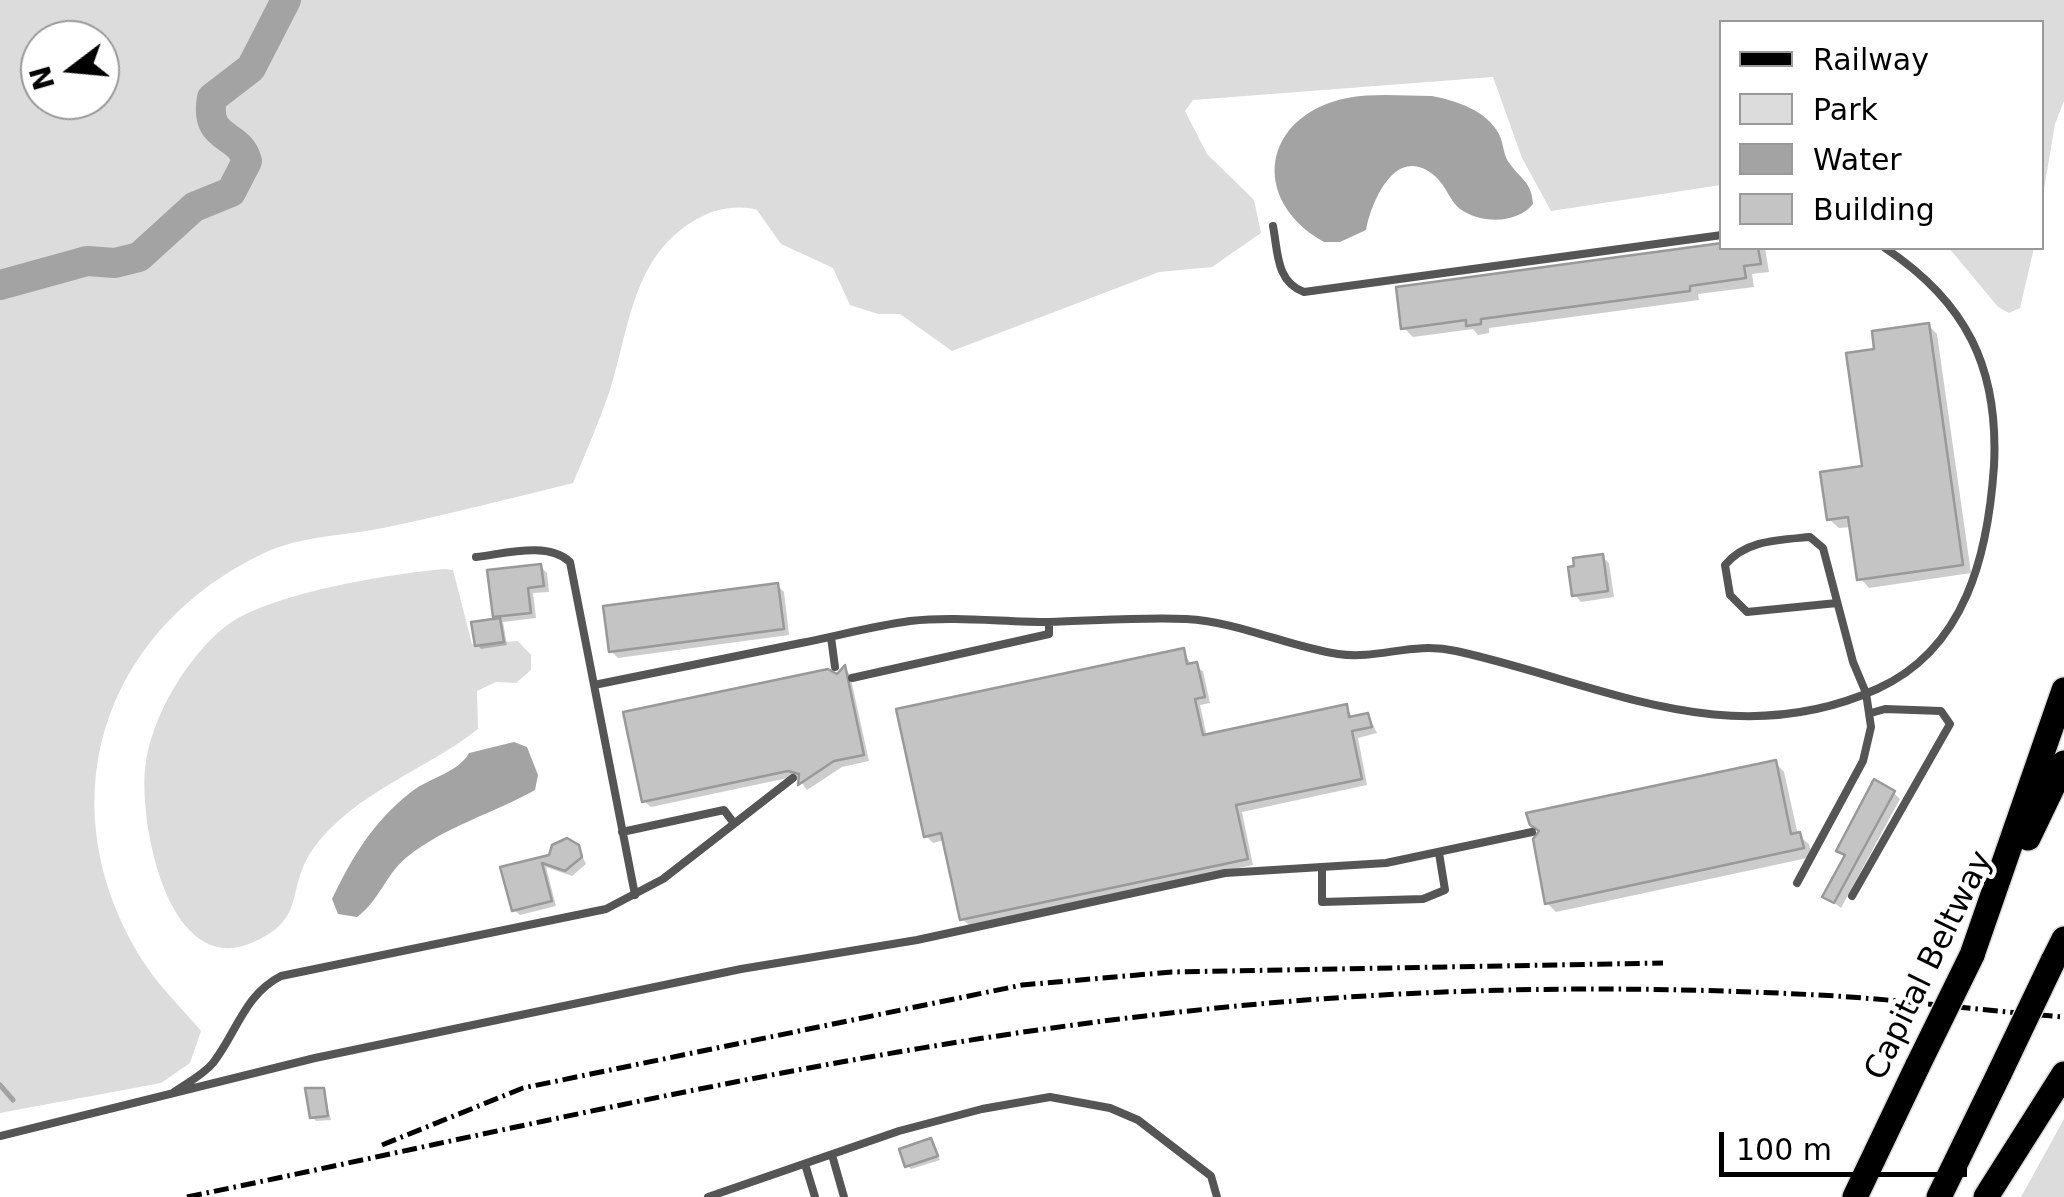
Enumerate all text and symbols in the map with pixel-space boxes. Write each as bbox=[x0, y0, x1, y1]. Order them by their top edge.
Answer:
north arrow bbox=[20, 20, 120, 120]
legend bbox=[1719, 20, 2044, 250]
text: Railway bbox=[1813, 42, 1929, 77]
text: N bbox=[24, 62, 62, 94]
text: Park bbox=[1813, 92, 1878, 127]
text: Water bbox=[1813, 142, 1902, 177]
text: Building bbox=[1813, 192, 1935, 227]
street label: Capital Beltway bbox=[1858, 845, 2002, 1087]
scale bar bbox=[1724, 1112, 1972, 1174]
text: 100 m bbox=[1736, 1132, 1832, 1167]

